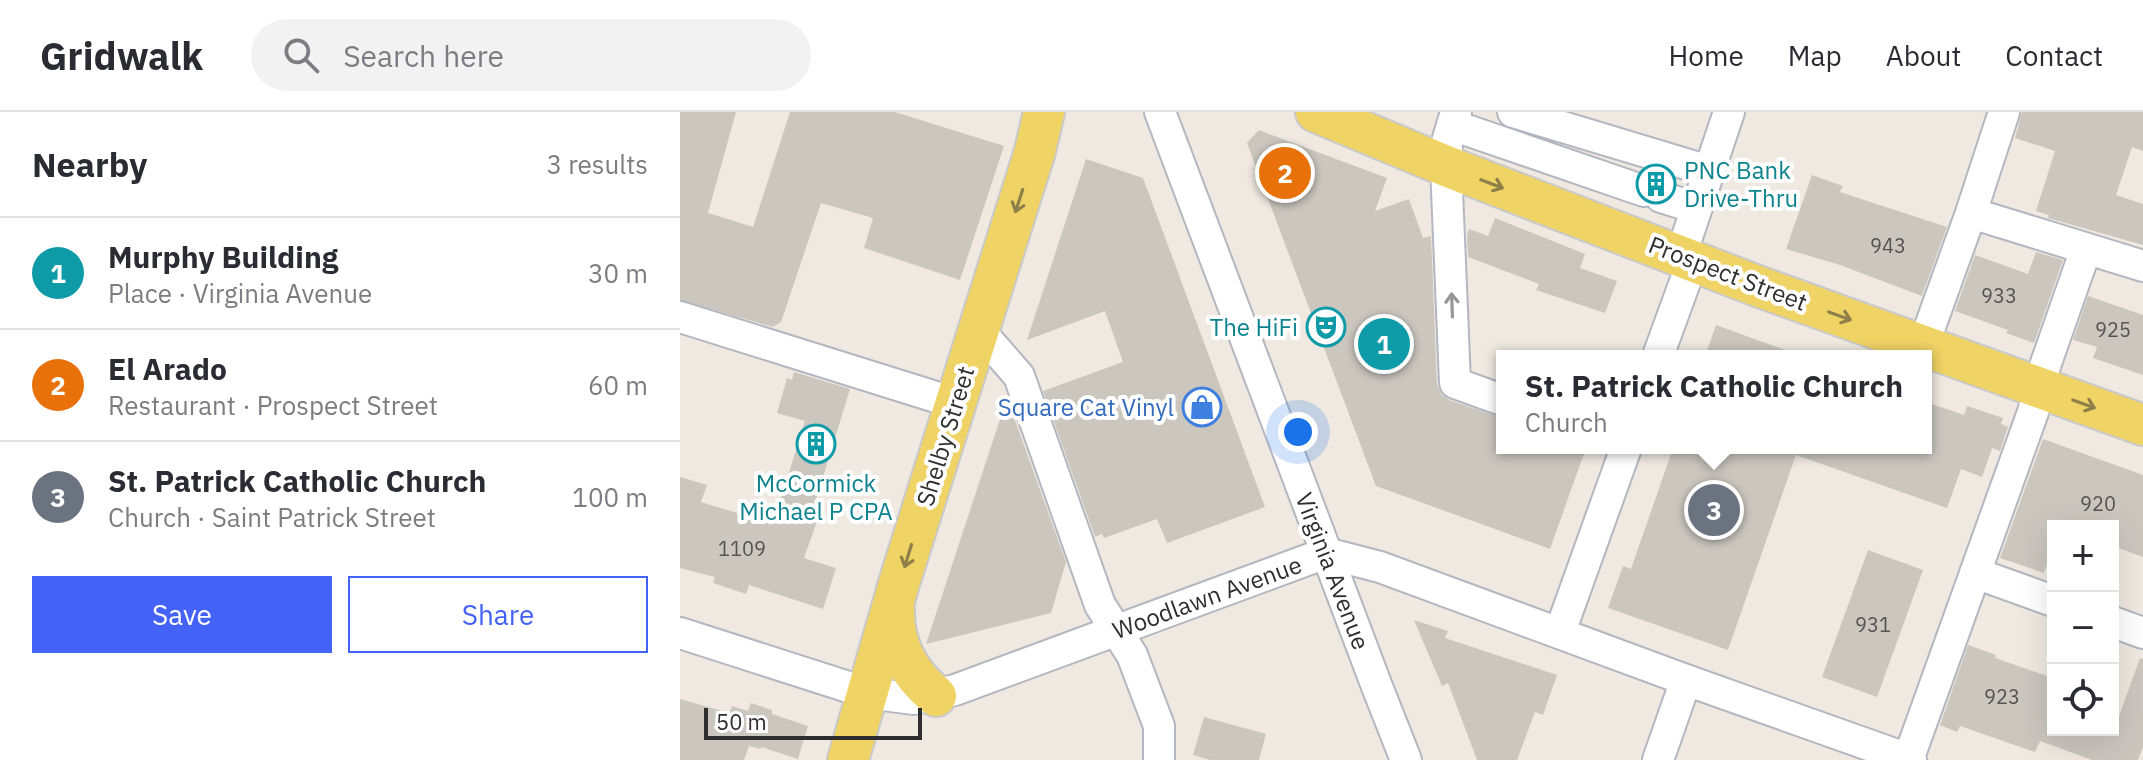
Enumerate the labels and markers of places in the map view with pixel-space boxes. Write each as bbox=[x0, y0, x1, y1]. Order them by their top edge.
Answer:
pin: 2 bbox=[1259, 143, 1311, 203]
place label: PNC Bank Drive-Thru bbox=[1684, 154, 1798, 214]
building icon: PNC Bank Drive-Thru bbox=[1635, 163, 1677, 205]
theatre icon: The HiFi bbox=[1305, 306, 1347, 348]
place label: The HiFi bbox=[1209, 311, 1298, 343]
pin: 1 bbox=[1358, 314, 1410, 374]
shop icon: Square Cat Vinyl bbox=[1181, 386, 1223, 428]
place label: Square Cat Vinyl bbox=[998, 391, 1174, 423]
building icon: McCormick Michael P CPA bbox=[795, 423, 837, 465]
place label: McCormick Michael P CPA bbox=[739, 467, 893, 527]
pin: 3 bbox=[1688, 480, 1740, 540]

